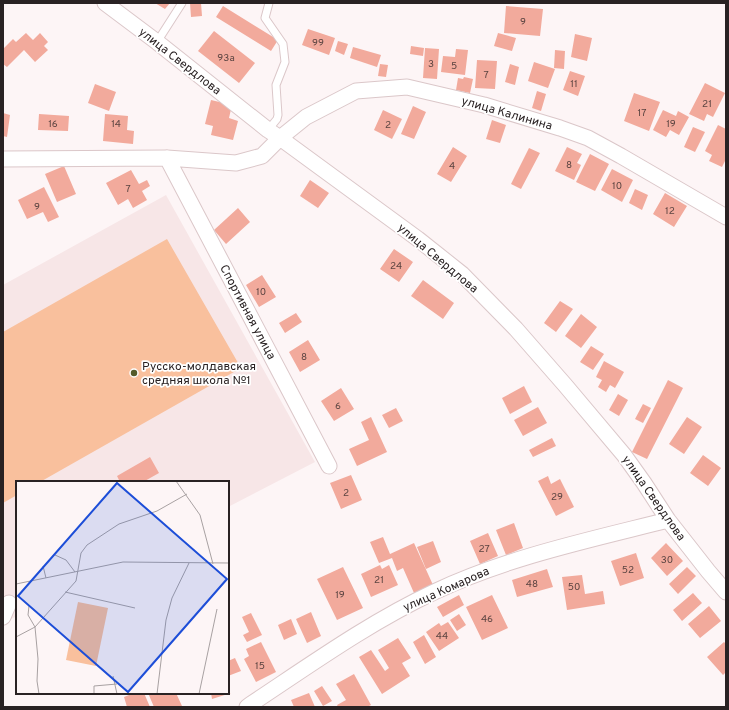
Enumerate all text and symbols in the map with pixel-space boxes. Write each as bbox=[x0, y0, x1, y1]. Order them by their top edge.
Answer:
house number: 9 bbox=[520, 16, 526, 29]
street label: улица Свердлова bbox=[135, 25, 224, 99]
house number: 99 bbox=[312, 37, 324, 50]
house number: 93а bbox=[217, 52, 235, 65]
house number: 3 bbox=[428, 58, 434, 71]
house number: 5 bbox=[451, 60, 457, 73]
house number: 7 bbox=[483, 69, 489, 82]
house number: 11 bbox=[570, 78, 578, 91]
street label: улица Калинина bbox=[459, 93, 554, 135]
house number: 21 bbox=[702, 98, 712, 111]
house number: 17 bbox=[638, 107, 646, 120]
house number: 16 bbox=[48, 118, 58, 131]
house number: 14 bbox=[111, 118, 121, 131]
house number: 19 bbox=[666, 118, 676, 131]
house number: 2 bbox=[385, 119, 391, 132]
house number: 8 bbox=[566, 159, 572, 172]
house number: 4 bbox=[449, 160, 455, 173]
house number: 10 bbox=[612, 180, 622, 193]
house number: 7 bbox=[125, 183, 131, 196]
house number: 9 bbox=[34, 201, 40, 214]
house number: 12 bbox=[665, 205, 675, 218]
street label: улица Свердлова bbox=[394, 220, 481, 297]
house number: 24 bbox=[390, 260, 402, 273]
street label: Спортивная улица bbox=[215, 262, 279, 363]
house number: 10 bbox=[256, 286, 266, 299]
house number: 8 bbox=[301, 351, 307, 364]
place label: Русско-молдавская средняя школа №1 bbox=[142, 359, 256, 389]
marker: Русско-молдавская средняя школа №1 bbox=[129, 368, 139, 378]
house number: 6 bbox=[335, 400, 341, 413]
street label: улица Свердлова bbox=[618, 453, 689, 544]
inset map bbox=[16, 481, 229, 694]
house number: 2 bbox=[343, 487, 349, 500]
house number: 29 bbox=[551, 491, 563, 504]
house number: 27 bbox=[478, 543, 490, 556]
house number: 30 bbox=[661, 554, 673, 567]
street label: улица Комарова bbox=[401, 564, 492, 616]
house number: 52 bbox=[622, 564, 634, 577]
house number: 21 bbox=[374, 574, 384, 587]
house number: 48 bbox=[526, 578, 538, 591]
house number: 50 bbox=[568, 581, 580, 594]
house number: 19 bbox=[335, 589, 345, 602]
house number: 46 bbox=[481, 613, 493, 626]
house number: 44 bbox=[436, 630, 448, 643]
house number: 15 bbox=[255, 660, 265, 673]

